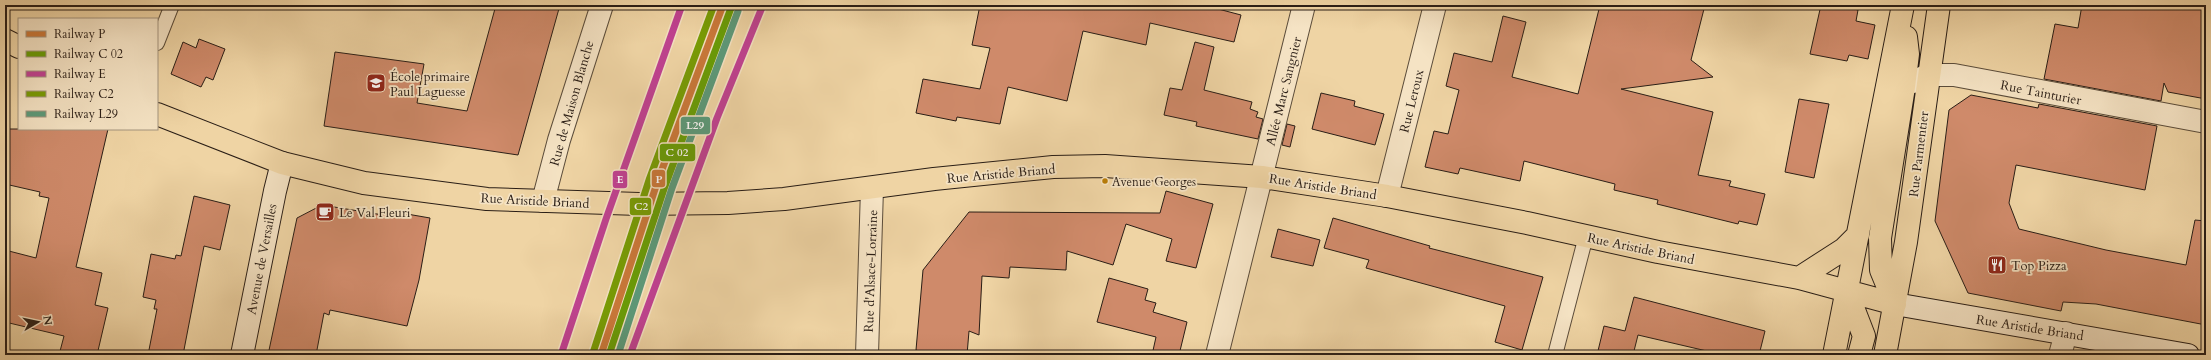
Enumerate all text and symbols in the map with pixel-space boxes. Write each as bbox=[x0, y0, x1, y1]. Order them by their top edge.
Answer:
legend bbox=[18, 18, 158, 130]
text: Railway P bbox=[54, 26, 105, 42]
street label: Allée Marc Sangnier bbox=[1262, 35, 1306, 148]
street label: Rue de Maison Blanche bbox=[545, 38, 599, 168]
text: Railway C 02 bbox=[54, 46, 123, 62]
text: Railway E bbox=[54, 66, 106, 82]
street label: Rue Leroux bbox=[1395, 67, 1429, 135]
place label: École primaire Paul Laguesse bbox=[390, 68, 470, 101]
school or university icon: École primaire Paul Laguesse bbox=[365, 72, 387, 94]
street label: Rue Tainturier bbox=[1999, 76, 2083, 110]
text: Railway C2 bbox=[54, 86, 114, 102]
text: Railway L29 bbox=[54, 106, 118, 122]
street label: Rue Parmentier bbox=[1905, 110, 1933, 198]
line badge: L29 bbox=[680, 116, 711, 135]
text: L29 bbox=[686, 118, 704, 133]
line badge: C 02 bbox=[659, 143, 696, 162]
text: C 02 bbox=[666, 145, 689, 160]
street label: Rue Aristide Briand bbox=[946, 160, 1056, 188]
line badge: P bbox=[651, 169, 666, 188]
line badge: E bbox=[612, 170, 628, 189]
street label: Rue Aristide Briand bbox=[1268, 170, 1378, 204]
text: E bbox=[616, 172, 624, 187]
text: P bbox=[656, 172, 663, 187]
place label: Avenue Georges bbox=[1112, 174, 1196, 190]
marker: Avenue Georges bbox=[1100, 176, 1110, 186]
street label: Rue Aristide Briand bbox=[480, 189, 590, 213]
line badge: C2 bbox=[629, 197, 652, 216]
text: C2 bbox=[634, 199, 648, 214]
cafe icon: Le Val Fleuri bbox=[314, 201, 336, 223]
street label: Avenue de Versailles bbox=[242, 202, 282, 316]
place label: Le Val Fleuri bbox=[339, 204, 411, 222]
street label: Rue d'Alsace-Lorraine bbox=[860, 209, 882, 333]
street label: Rue Aristide Briand bbox=[1586, 229, 1696, 269]
restaurant icon: Top Pizza bbox=[1986, 254, 2008, 276]
place label: Top Pizza bbox=[2011, 257, 2067, 275]
north arrow bbox=[18, 302, 58, 342]
street label: Rue Aristide Briand bbox=[1975, 311, 2085, 345]
text: N bbox=[39, 315, 56, 327]

